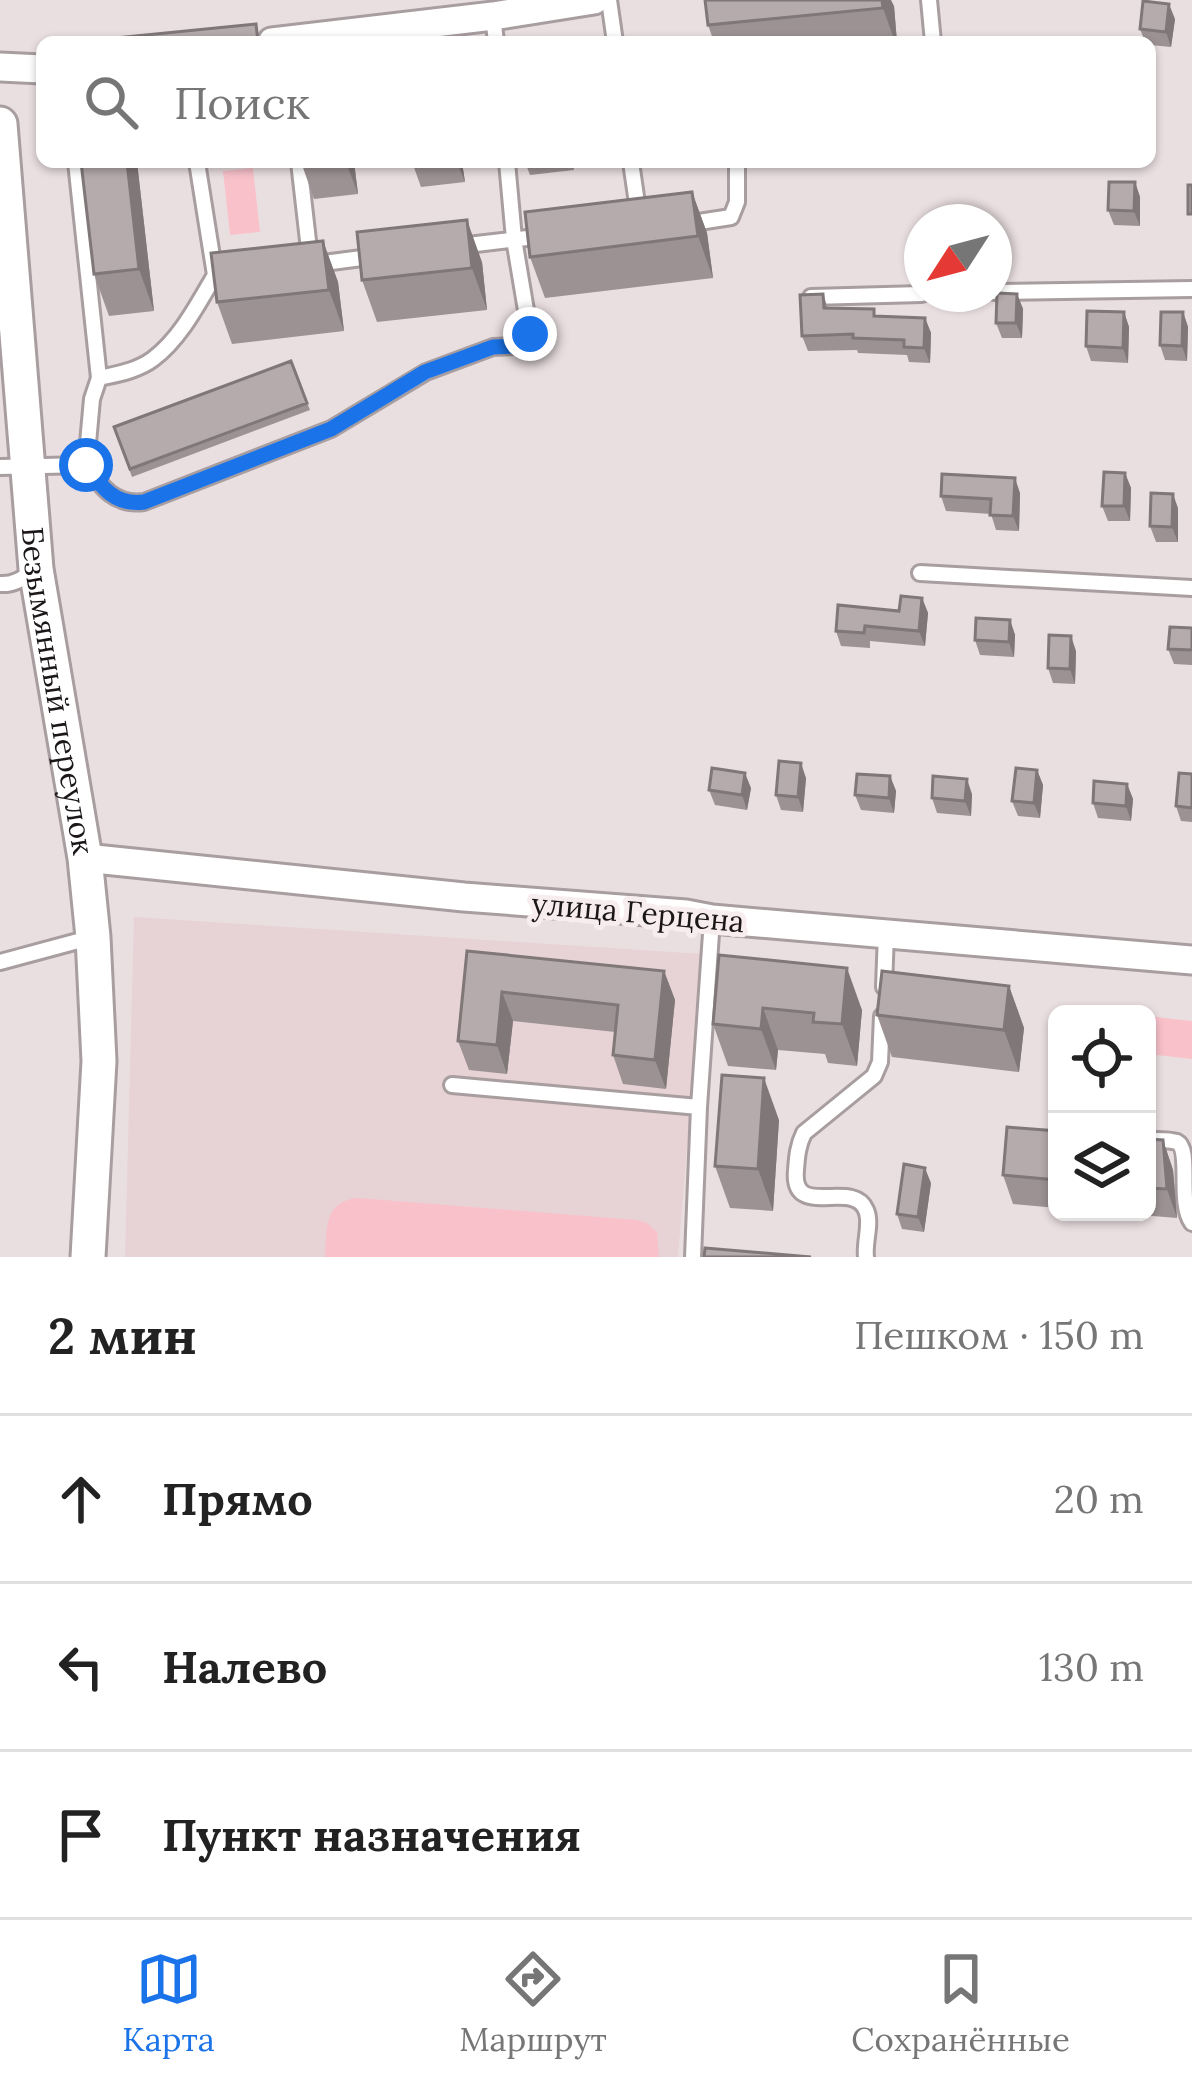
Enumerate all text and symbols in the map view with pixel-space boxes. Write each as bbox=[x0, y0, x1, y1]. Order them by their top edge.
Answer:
search box bbox=[36, 36, 1156, 168]
icon: search bbox=[78, 69, 144, 135]
text: Поиск bbox=[174, 74, 310, 131]
north arrow bbox=[904, 204, 1012, 312]
route end bbox=[503, 307, 557, 361]
route start bbox=[59, 438, 113, 492]
street label: Безымянный переулок bbox=[14, 525, 103, 858]
street label: улица Герцена bbox=[530, 884, 746, 941]
map controls bbox=[1048, 1005, 1156, 1221]
button: locate bbox=[1048, 1005, 1156, 1113]
button: layers bbox=[1048, 1113, 1156, 1221]
text: 2 мин bbox=[48, 1303, 197, 1368]
text: Пешком · 150 m bbox=[854, 1310, 1144, 1360]
icon: ahead bbox=[48, 1466, 114, 1532]
text: Прямо bbox=[162, 1470, 313, 1527]
text: 20 m bbox=[1054, 1474, 1144, 1524]
icon: left bbox=[48, 1634, 114, 1700]
text: Налево bbox=[162, 1638, 327, 1695]
text: 130 m bbox=[1039, 1642, 1144, 1692]
icon: arrive bbox=[48, 1802, 114, 1868]
text: Пункт назначения bbox=[162, 1806, 581, 1863]
tab: Карта bbox=[122, 1946, 215, 2060]
tab: Маршрут bbox=[459, 1946, 607, 2060]
tab: Сохранённые bbox=[851, 1946, 1070, 2060]

